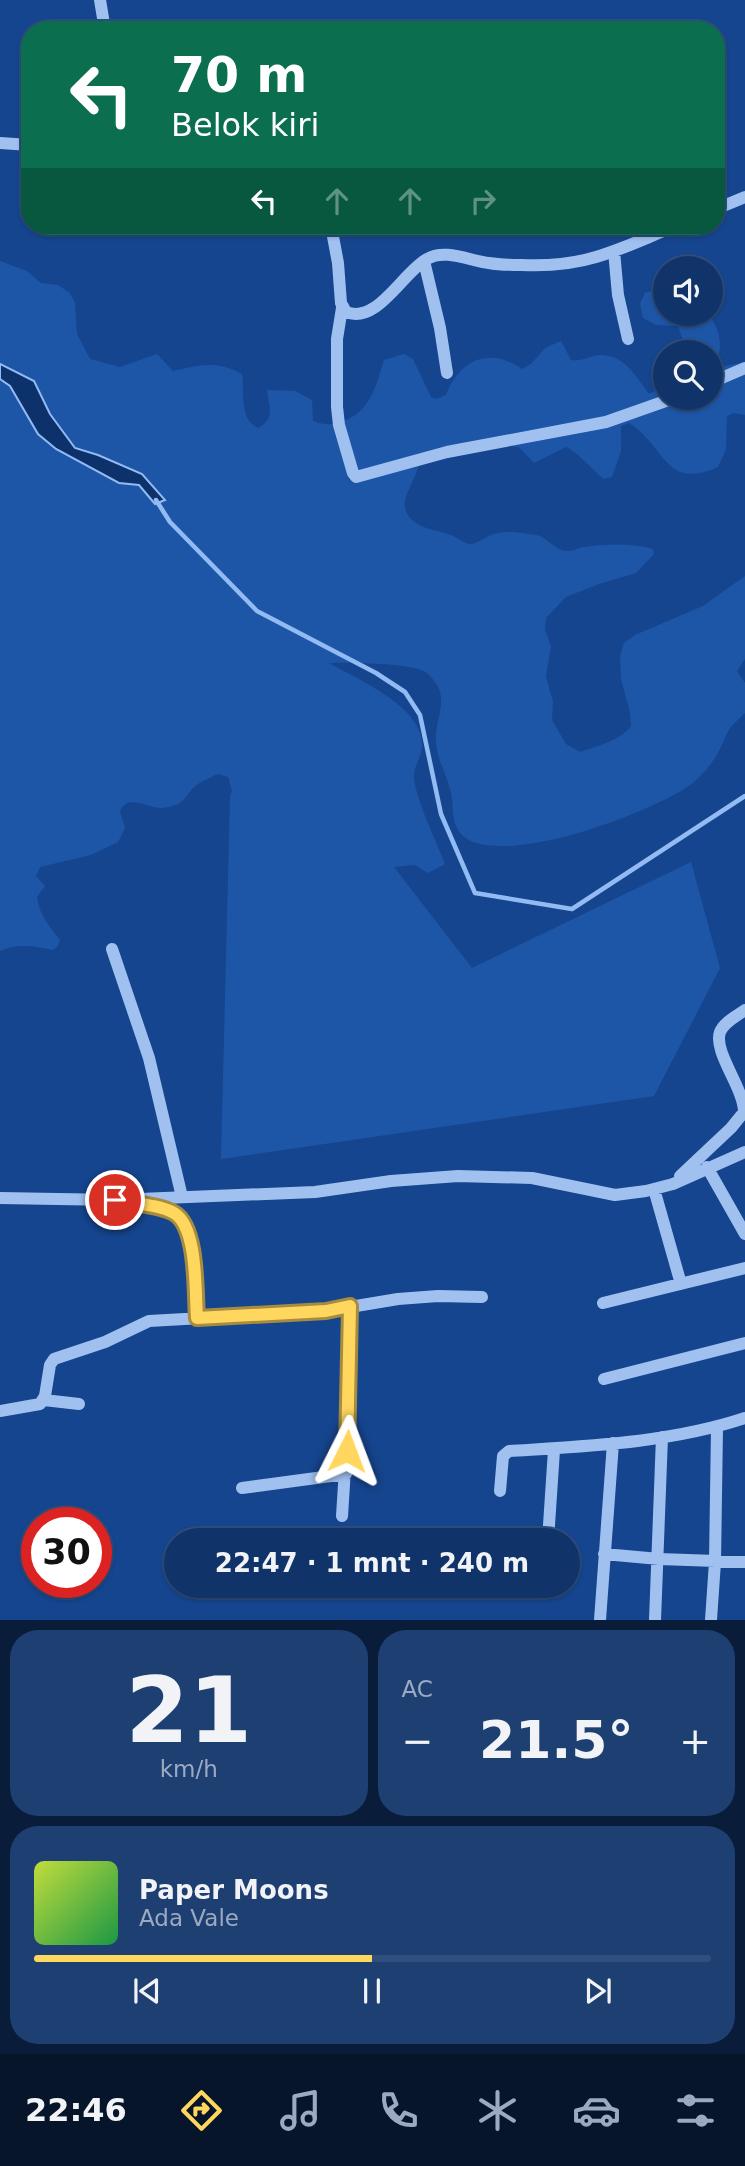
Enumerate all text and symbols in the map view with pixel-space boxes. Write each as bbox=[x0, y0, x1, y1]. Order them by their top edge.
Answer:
text: 70 m bbox=[171, 47, 307, 104]
icon: left bbox=[56, 49, 147, 140]
text: Belok kiri bbox=[171, 106, 319, 144]
icon: left bbox=[245, 182, 283, 220]
icon: ahead bbox=[318, 182, 356, 220]
icon: ahead bbox=[391, 182, 429, 220]
icon: right bbox=[464, 182, 502, 220]
map controls bbox=[653, 256, 723, 410]
button: sound bbox=[653, 256, 723, 326]
button: search bbox=[653, 340, 723, 410]
pin bbox=[85, 1170, 145, 1230]
icon: arrive bbox=[96, 1181, 134, 1219]
position arrow bbox=[310, 1414, 384, 1488]
speed limit sign: 30 bbox=[21, 1507, 112, 1598]
text: 22:47 · 1 mnt · 240 m bbox=[215, 1548, 529, 1578]
text: 21 bbox=[125, 1658, 252, 1763]
text: AC bbox=[402, 1676, 433, 1702]
text: 21.5° bbox=[479, 1710, 633, 1770]
text: − bbox=[402, 1719, 433, 1763]
text: + bbox=[679, 1719, 711, 1763]
text: km/h bbox=[160, 1756, 218, 1782]
text: Paper Moons bbox=[139, 1875, 329, 1905]
text: Ada Vale bbox=[139, 1905, 239, 1931]
icon: previous bbox=[128, 1972, 166, 2010]
icon: pause bbox=[353, 1972, 391, 2010]
icon: next bbox=[579, 1972, 617, 2010]
icon: directions bbox=[177, 2086, 226, 2135]
icon: music bbox=[276, 2086, 325, 2135]
icon: phone bbox=[374, 2086, 423, 2135]
icon: climate bbox=[473, 2086, 522, 2135]
icon: car bbox=[572, 2086, 621, 2135]
icon: filters bbox=[671, 2086, 720, 2135]
text: 22:46 bbox=[25, 2091, 127, 2129]

